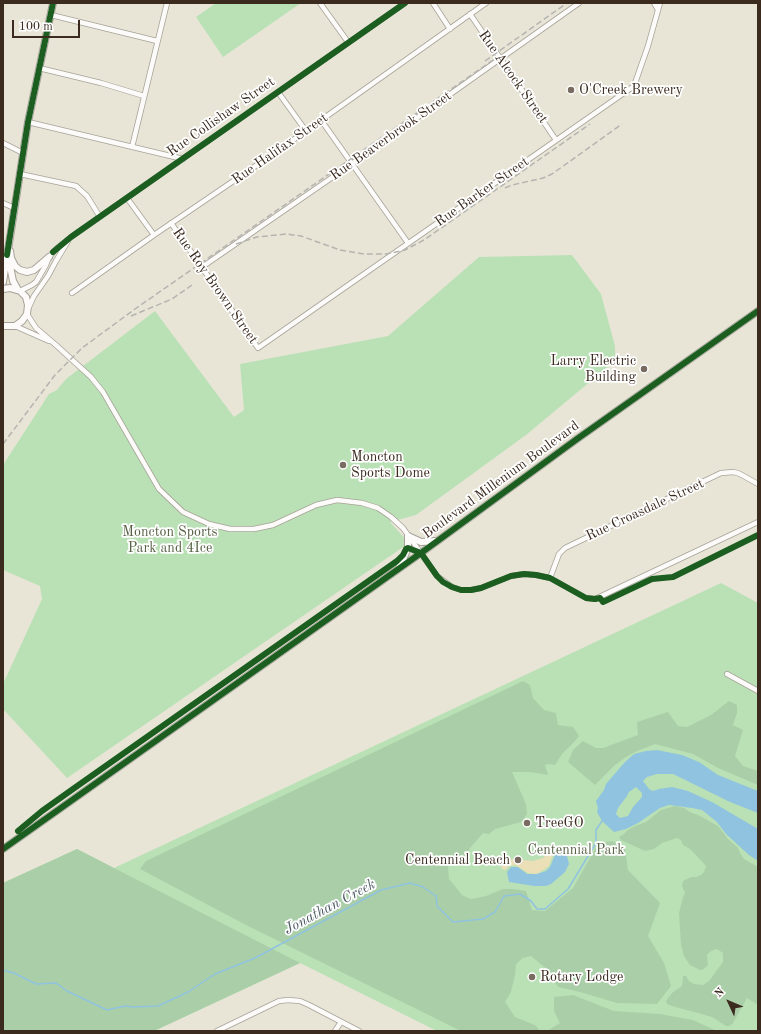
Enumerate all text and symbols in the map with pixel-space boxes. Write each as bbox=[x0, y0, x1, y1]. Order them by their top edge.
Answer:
scale bar bbox=[14, 12, 82, 38]
text: 100 m bbox=[19, 21, 53, 33]
street label: Rue Alcock Street bbox=[475, 27, 551, 127]
street label: Rue Collishaw Street bbox=[164, 74, 278, 160]
place label: O'Creek Brewery bbox=[579, 82, 683, 98]
marker: O'Creek Brewery bbox=[566, 85, 576, 95]
street label: Rue Beaverbrook Street bbox=[327, 88, 455, 184]
street label: Rue Halifax Street bbox=[229, 110, 331, 188]
street label: Rue Barker Street bbox=[432, 153, 532, 231]
street label: Rue Roy Brown Street bbox=[169, 225, 261, 347]
place label: Larry Electric Building bbox=[550, 353, 636, 386]
marker: Larry Electric Building bbox=[639, 364, 649, 374]
street label: Boulevard Millenium Boulevard bbox=[419, 417, 583, 543]
place label: Moncton Sports Dome bbox=[351, 449, 430, 482]
marker: Moncton Sports Dome bbox=[338, 460, 348, 470]
street label: Rue Croasdale Street bbox=[583, 475, 707, 545]
park label: Moncton Sports Park and 4Ice bbox=[122, 524, 218, 556]
place label: TreeGO bbox=[535, 815, 583, 831]
marker: TreeGO bbox=[522, 818, 532, 828]
park label: Centennial Park bbox=[527, 842, 625, 858]
place label: Centennial Beach bbox=[405, 852, 510, 868]
marker: Centennial Beach bbox=[513, 855, 523, 865]
water label: Jonathan Creek bbox=[281, 875, 379, 939]
place label: Rotary Lodge bbox=[540, 969, 623, 985]
marker: Rotary Lodge bbox=[527, 972, 537, 982]
north arrow bbox=[709, 982, 749, 1022]
text: N bbox=[713, 986, 727, 1000]

